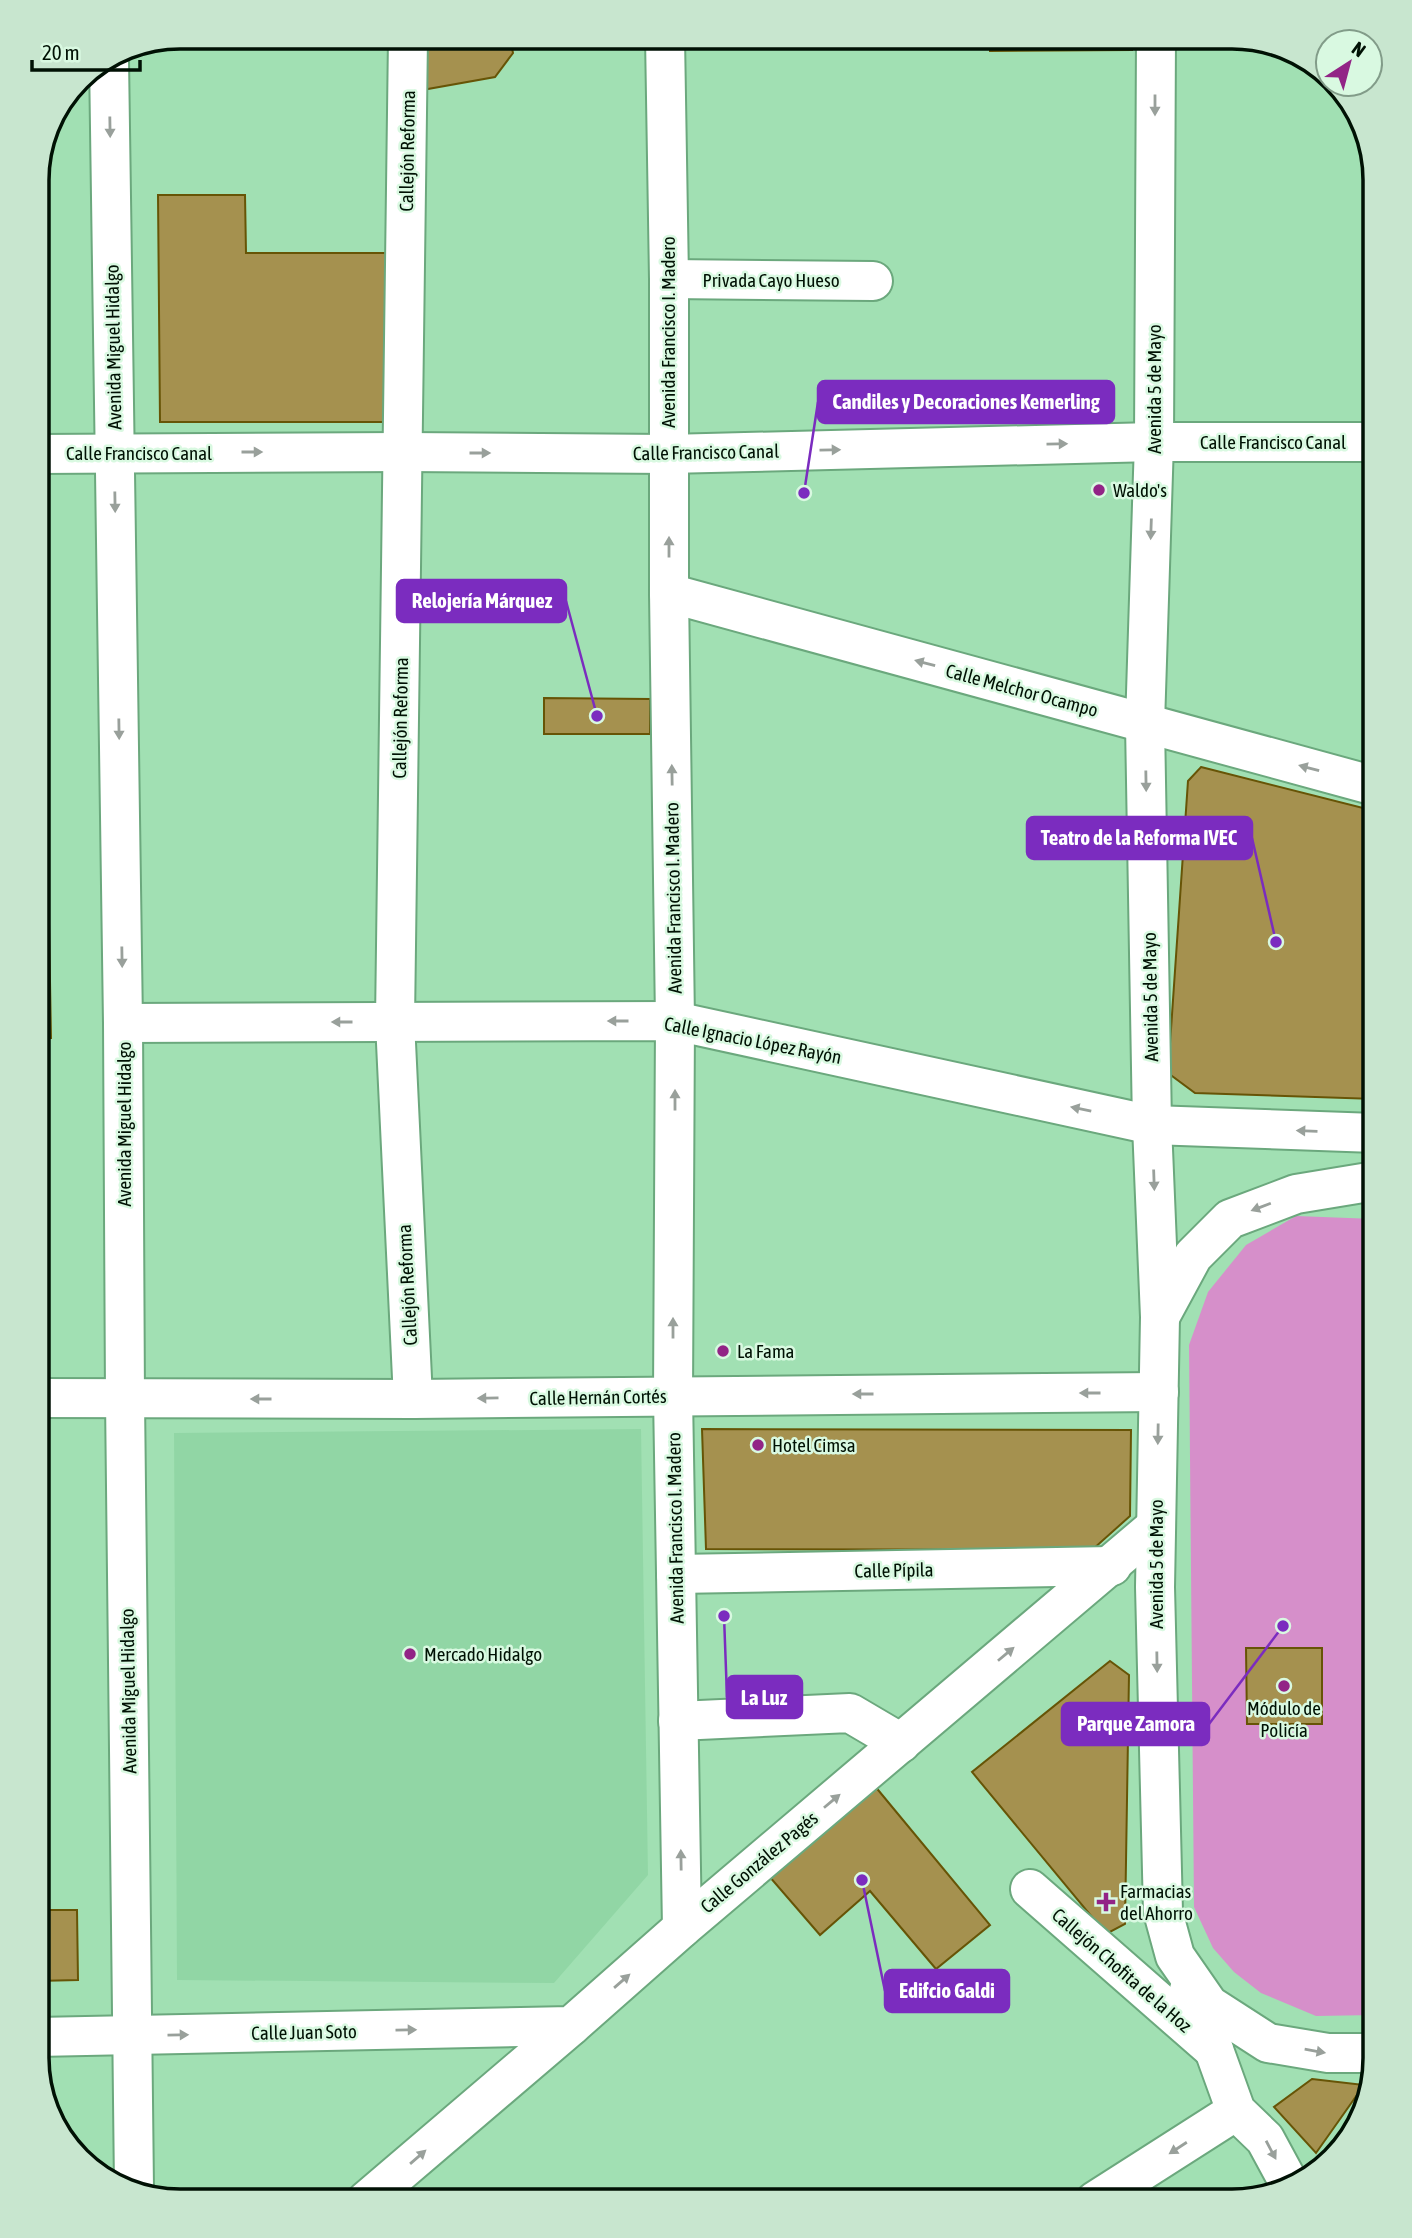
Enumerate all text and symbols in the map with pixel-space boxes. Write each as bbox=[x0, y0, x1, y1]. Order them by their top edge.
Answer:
scale bar bbox=[32, 28, 140, 72]
north arrow bbox=[1314, 28, 1384, 98]
text: N bbox=[1348, 37, 1370, 61]
text: 20 m bbox=[42, 40, 80, 64]
street label: Callejón Reforma bbox=[395, 90, 419, 212]
one-way arrow bbox=[1149, 95, 1161, 117]
one-way arrow bbox=[104, 116, 116, 138]
street label: Avenida Francisco I. Madero bbox=[657, 236, 679, 428]
street label: Avenida Miguel Hidalgo bbox=[101, 264, 125, 430]
street label: Privada Cayo Hueso bbox=[702, 269, 840, 291]
street label: Avenida 5 de Mayo bbox=[1143, 324, 1165, 454]
callout: Candiles y Decoraciones Kemerling bbox=[818, 381, 1114, 423]
text: Candiles y Decoraciones Kemerling bbox=[832, 389, 1101, 413]
street label: Calle Francisco Canal bbox=[1200, 431, 1346, 453]
one-way arrow bbox=[1046, 438, 1068, 450]
street label: Calle Francisco Canal bbox=[633, 440, 779, 464]
street label: Calle Francisco Canal bbox=[66, 442, 212, 464]
one-way arrow bbox=[819, 444, 841, 456]
one-way arrow bbox=[241, 446, 263, 458]
one-way arrow bbox=[469, 447, 491, 458]
place label: Waldo's bbox=[1113, 479, 1167, 501]
marker: Waldo's bbox=[1091, 482, 1107, 498]
one-way arrow bbox=[110, 491, 121, 513]
one-way arrow bbox=[1146, 518, 1157, 540]
one-way arrow bbox=[663, 536, 674, 558]
callout: Relojería Márquez bbox=[397, 580, 566, 622]
text: Relojería Márquez bbox=[412, 588, 553, 612]
street label: Callejón Reforma bbox=[388, 657, 412, 779]
one-way arrow bbox=[913, 657, 935, 668]
street label: Calle Melchor Ocampo bbox=[943, 659, 1101, 721]
one-way arrow bbox=[113, 718, 125, 740]
one-way arrow bbox=[666, 763, 677, 785]
one-way arrow bbox=[1299, 763, 1320, 773]
one-way arrow bbox=[1140, 770, 1152, 792]
street label: Avenida Francisco I. Madero bbox=[660, 802, 686, 994]
callout: Teatro de la Reforma IVEC bbox=[1027, 817, 1252, 859]
text: Teatro de la Reforma IVEC bbox=[1041, 825, 1238, 849]
street label: Avenida 5 de Mayo bbox=[1138, 932, 1162, 1062]
one-way arrow bbox=[116, 946, 128, 968]
street label: Calle Ignacio López Rayón bbox=[663, 1012, 843, 1068]
one-way arrow bbox=[607, 1015, 629, 1027]
one-way arrow bbox=[331, 1016, 353, 1028]
street label: Avenida Miguel Hidalgo bbox=[113, 1041, 135, 1207]
one-way arrow bbox=[669, 1089, 681, 1111]
one-way arrow bbox=[1070, 1104, 1092, 1115]
one-way arrow bbox=[1296, 1125, 1318, 1136]
one-way arrow bbox=[1149, 1169, 1160, 1191]
one-way arrow bbox=[1251, 1202, 1272, 1213]
street label: Callejón Reforma bbox=[393, 1224, 421, 1346]
one-way arrow bbox=[667, 1316, 679, 1338]
place label: La Fama bbox=[737, 1340, 794, 1362]
marker: La Fama bbox=[715, 1343, 731, 1359]
street label: Calle Hernán Cortés bbox=[529, 1385, 667, 1409]
one-way arrow bbox=[1079, 1387, 1101, 1398]
one-way arrow bbox=[852, 1388, 874, 1400]
one-way arrow bbox=[477, 1392, 499, 1404]
one-way arrow bbox=[250, 1393, 272, 1405]
one-way arrow bbox=[1152, 1423, 1163, 1445]
street label: Avenida Francisco I. Madero bbox=[662, 1432, 688, 1624]
place label: Hotel Cimsa bbox=[772, 1434, 856, 1456]
marker: Hotel Cimsa bbox=[750, 1437, 766, 1453]
street label: Avenida 5 de Mayo bbox=[1145, 1499, 1167, 1629]
street label: Calle Pípila bbox=[854, 1558, 934, 1582]
street label: Avenida Miguel Hidalgo bbox=[116, 1608, 140, 1774]
place label: Mercado Hidalgo bbox=[424, 1643, 542, 1665]
marker: Mercado Hidalgo bbox=[402, 1646, 418, 1662]
one-way arrow bbox=[998, 1647, 1015, 1662]
one-way arrow bbox=[1151, 1651, 1163, 1673]
callout: La Luz bbox=[727, 1676, 802, 1718]
marker: Módulo de Policía bbox=[1276, 1678, 1292, 1694]
text: La Luz bbox=[741, 1685, 788, 1709]
place label: Módulo de Policía bbox=[1247, 1697, 1321, 1741]
callout: Parque Zamora bbox=[1062, 1703, 1209, 1745]
text: Parque Zamora bbox=[1077, 1711, 1195, 1735]
one-way arrow bbox=[824, 1794, 841, 1809]
street label: Calle González Pagés bbox=[696, 1806, 822, 1917]
one-way arrow bbox=[675, 1849, 686, 1871]
place label: Farmacias del Ahorro bbox=[1120, 1880, 1193, 1924]
marker: Farmacias del Ahorro bbox=[1098, 1894, 1114, 1910]
street label: Callejón Chofita de la Hoz bbox=[1048, 1903, 1196, 2037]
callout: Edifcio Galdi bbox=[885, 1970, 1009, 2012]
one-way arrow bbox=[613, 1973, 631, 1989]
text: Edifcio Galdi bbox=[899, 1978, 995, 2002]
street label: Calle Juan Soto bbox=[251, 2020, 357, 2044]
one-way arrow bbox=[395, 2024, 417, 2036]
one-way arrow bbox=[168, 2030, 190, 2041]
one-way arrow bbox=[1304, 2046, 1326, 2057]
one-way arrow bbox=[1265, 2140, 1277, 2159]
one-way arrow bbox=[1168, 2141, 1188, 2154]
one-way arrow bbox=[409, 2149, 427, 2165]

